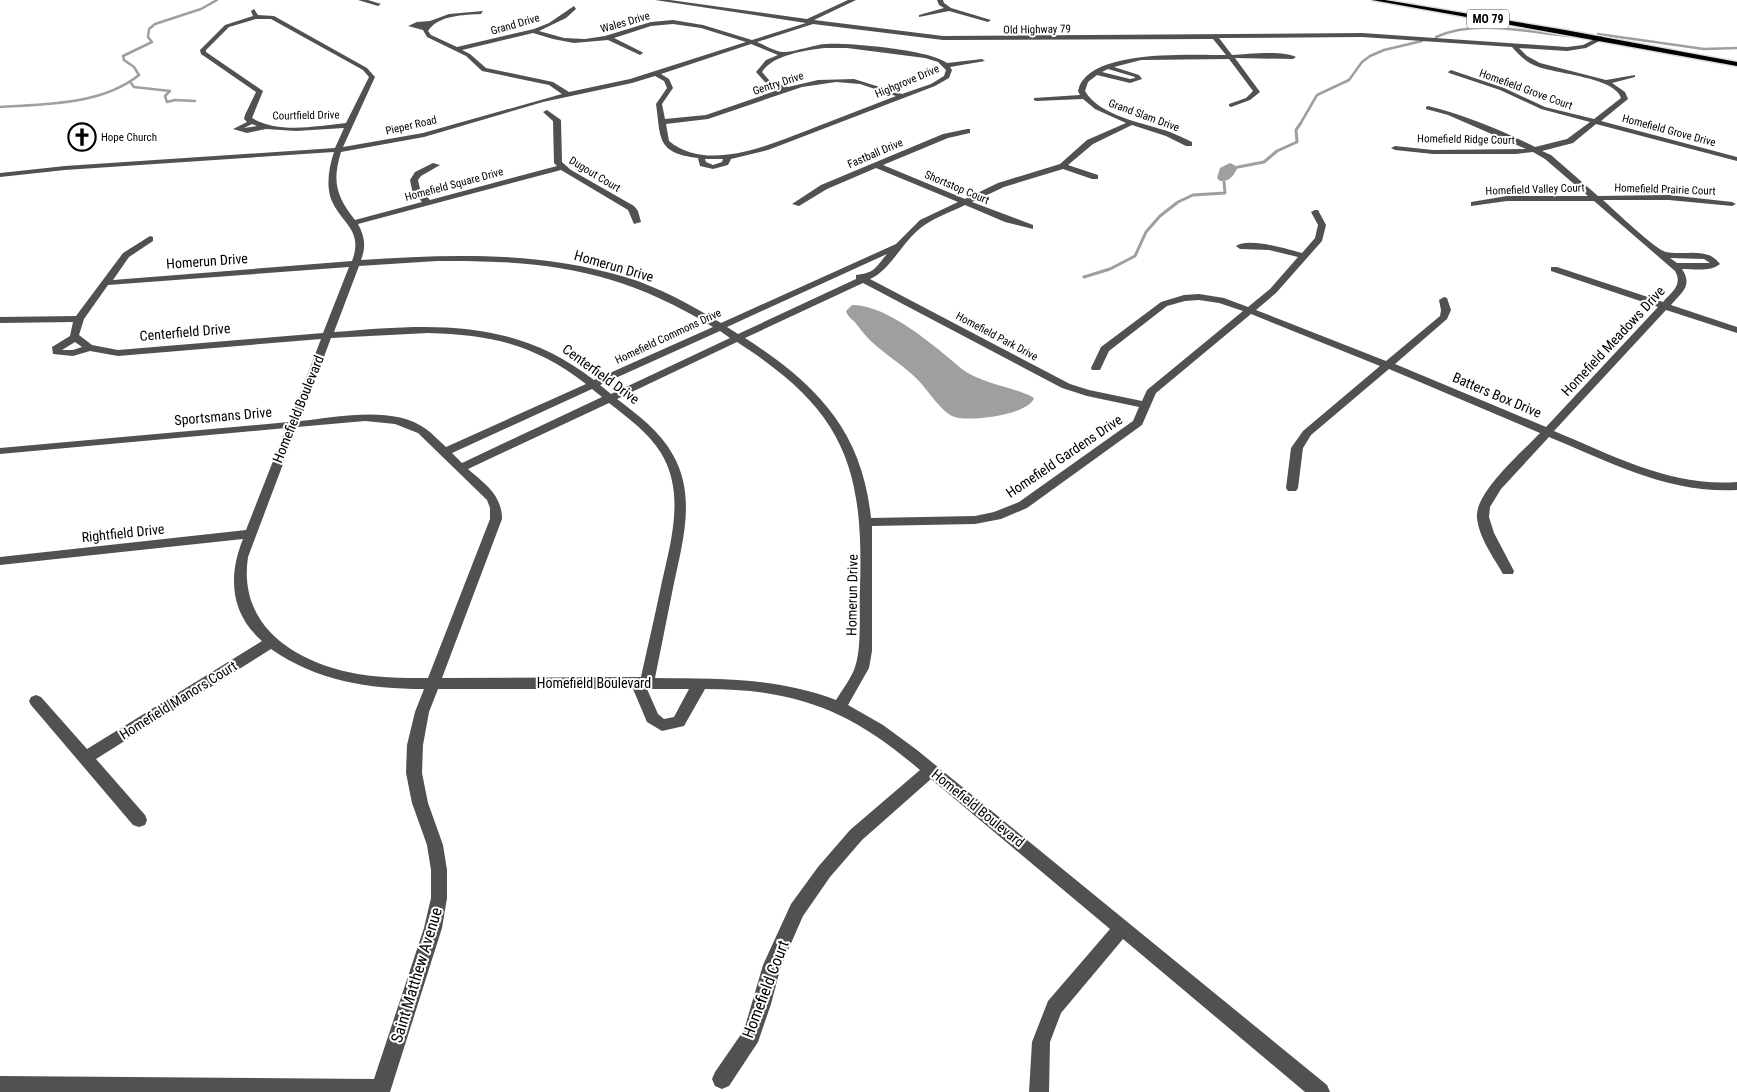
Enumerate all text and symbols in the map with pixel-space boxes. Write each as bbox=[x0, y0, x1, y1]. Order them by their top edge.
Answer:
street label: Wales Drive bbox=[599, 9, 651, 36]
road number: MO 79 bbox=[1467, 10, 1509, 28]
street label: Grand Drive bbox=[489, 11, 541, 38]
street label: Old Highway 79 bbox=[1003, 22, 1071, 37]
street label: Highgrove Drive bbox=[873, 62, 941, 101]
street label: Homefield Grove Court bbox=[1477, 67, 1574, 112]
street label: Gentry Drive bbox=[751, 69, 805, 98]
street label: Grand Slam Drive bbox=[1107, 97, 1181, 134]
street label: Courtfield Drive bbox=[272, 108, 340, 123]
street label: Homefield Grove Drive bbox=[1621, 112, 1717, 149]
street label: Pieper Road bbox=[384, 113, 438, 138]
church icon: Hope Church bbox=[67, 122, 97, 152]
place label: Hope Church bbox=[101, 131, 157, 144]
street label: Homefield Ridge Court bbox=[1417, 132, 1515, 147]
street label: Fastball Drive bbox=[846, 136, 905, 171]
street label: Dugout Court bbox=[567, 154, 623, 195]
street label: Homefield Square Drive bbox=[403, 165, 505, 204]
street label: Shortstop Court bbox=[923, 168, 991, 207]
street label: Homefield Valley Court bbox=[1485, 181, 1585, 198]
street label: Homefield Prairie Court bbox=[1614, 181, 1716, 198]
street label: Homerun Drive bbox=[572, 247, 656, 285]
street label: Homerun Drive bbox=[166, 250, 249, 272]
street label: Homefield Meadows Drive bbox=[1558, 283, 1668, 399]
street label: Homefield Commons Drive bbox=[613, 306, 723, 367]
street label: Homefield Park Drive bbox=[954, 309, 1040, 364]
street label: Centerfield Drive bbox=[139, 320, 231, 344]
street label: Centerfield Drive bbox=[559, 341, 643, 407]
street label: Homefield Boulevard bbox=[269, 353, 327, 465]
street label: Batters Box Drive bbox=[1450, 369, 1544, 421]
street label: Sportsmans Drive bbox=[174, 404, 273, 428]
street label: Homefield Gardens Drive bbox=[1003, 411, 1125, 501]
street label: Rightfield Drive bbox=[81, 521, 166, 545]
street label: Homerun Drive bbox=[843, 554, 861, 636]
street label: Homefield Manors Court bbox=[116, 657, 240, 743]
street label: Homefield Boulevard bbox=[537, 675, 651, 691]
street label: Homefield Boulevard bbox=[929, 766, 1027, 850]
street label: Saint Matthew Avenue bbox=[387, 905, 446, 1045]
street label: Homefield Court bbox=[738, 937, 793, 1041]

